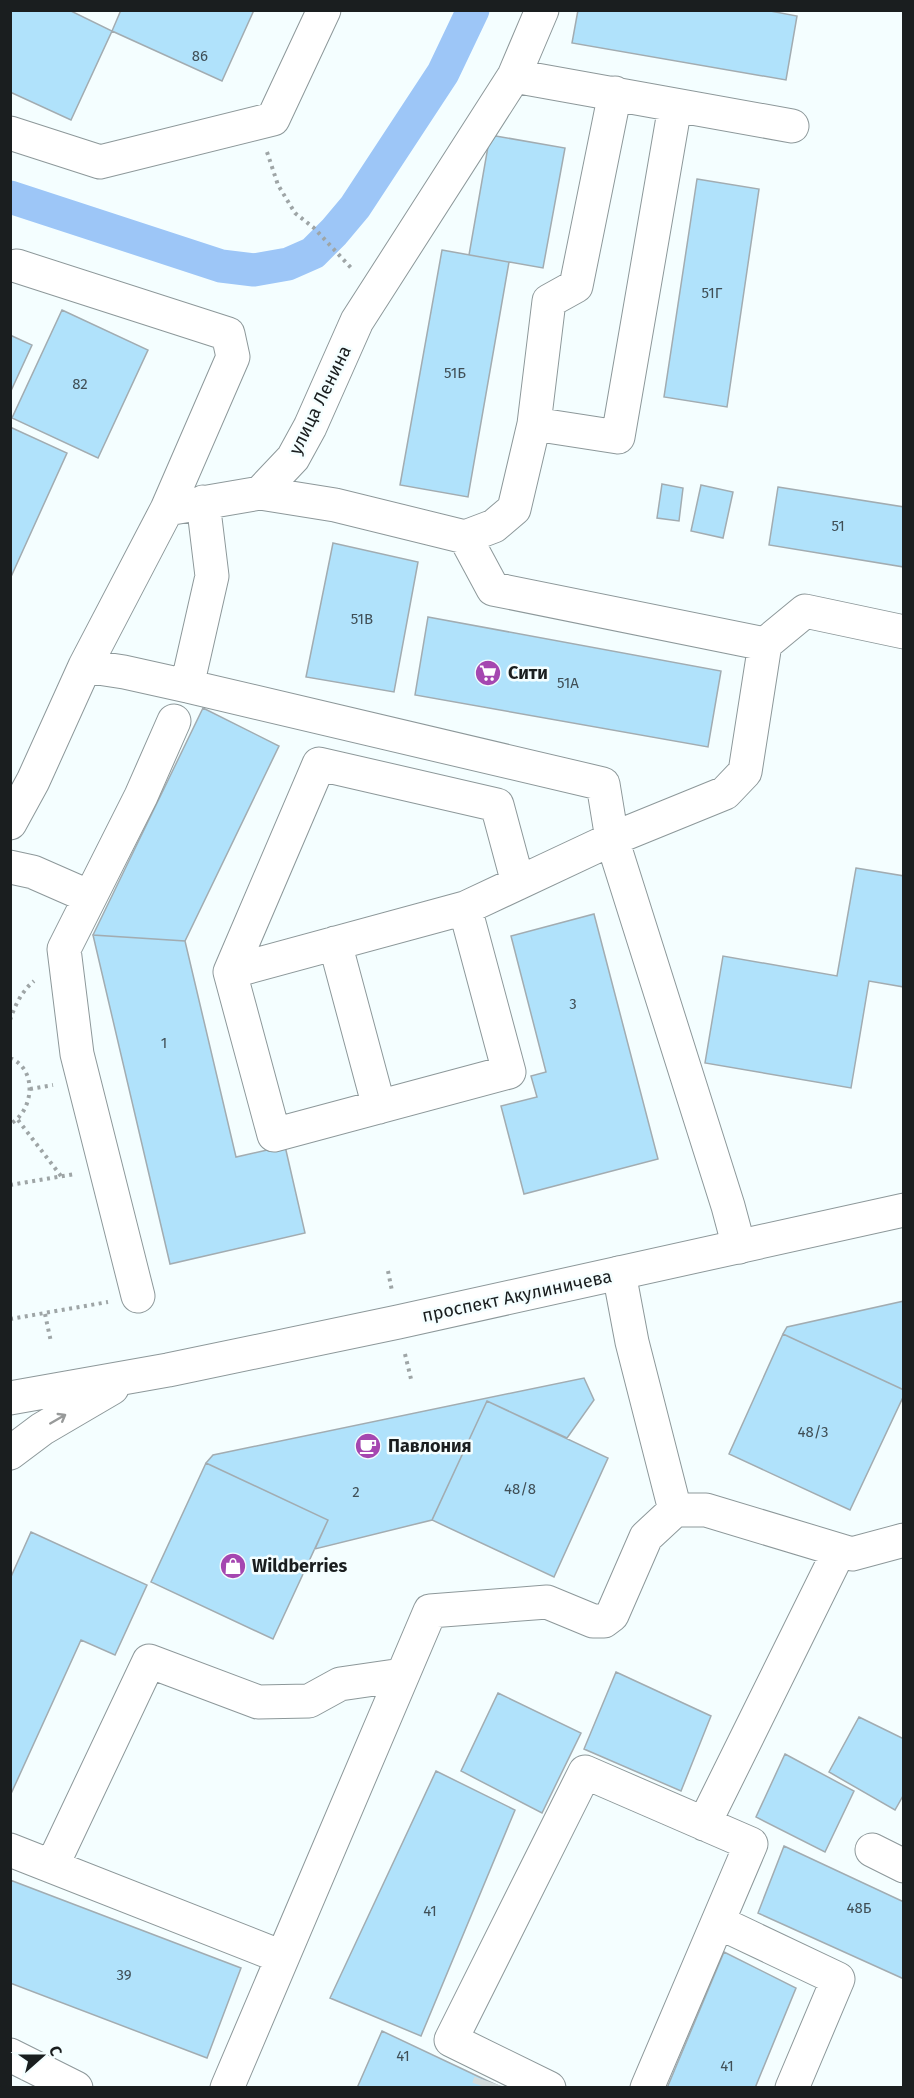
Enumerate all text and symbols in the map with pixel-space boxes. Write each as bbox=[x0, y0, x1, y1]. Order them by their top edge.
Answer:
house number: 86 bbox=[192, 47, 208, 65]
house number: 51Г bbox=[702, 284, 723, 302]
street label: улица Ленина bbox=[284, 342, 356, 458]
house number: 51Б bbox=[444, 364, 466, 382]
house number: 82 bbox=[72, 375, 88, 393]
house number: 51 bbox=[831, 517, 845, 535]
house number: 51В bbox=[351, 610, 373, 628]
supermarket icon: Сити bbox=[473, 658, 503, 688]
place label: Сити bbox=[508, 662, 548, 684]
house number: 51А bbox=[557, 674, 579, 692]
house number: 3 bbox=[569, 995, 577, 1013]
house number: 1 bbox=[161, 1034, 167, 1052]
street label: проспект Акулиничева bbox=[420, 1265, 614, 1327]
one-way arrow bbox=[49, 1413, 66, 1425]
house number: 48/3 bbox=[797, 1423, 829, 1441]
cafe icon: Павлония bbox=[353, 1431, 383, 1461]
place label: Павлония bbox=[388, 1435, 472, 1457]
house number: 48/8 bbox=[504, 1480, 536, 1498]
house number: 2 bbox=[352, 1483, 360, 1501]
shop icon: Wildberries bbox=[218, 1551, 248, 1581]
place label: Wildberries bbox=[252, 1555, 348, 1577]
house number: 48Б bbox=[847, 1899, 872, 1917]
house number: 41 bbox=[423, 1902, 437, 1920]
house number: 39 bbox=[116, 1966, 132, 1984]
north arrow bbox=[12, 2026, 72, 2086]
text: С bbox=[45, 2043, 66, 2059]
house number: 41 bbox=[396, 2047, 410, 2065]
house number: 41 bbox=[720, 2057, 734, 2075]

